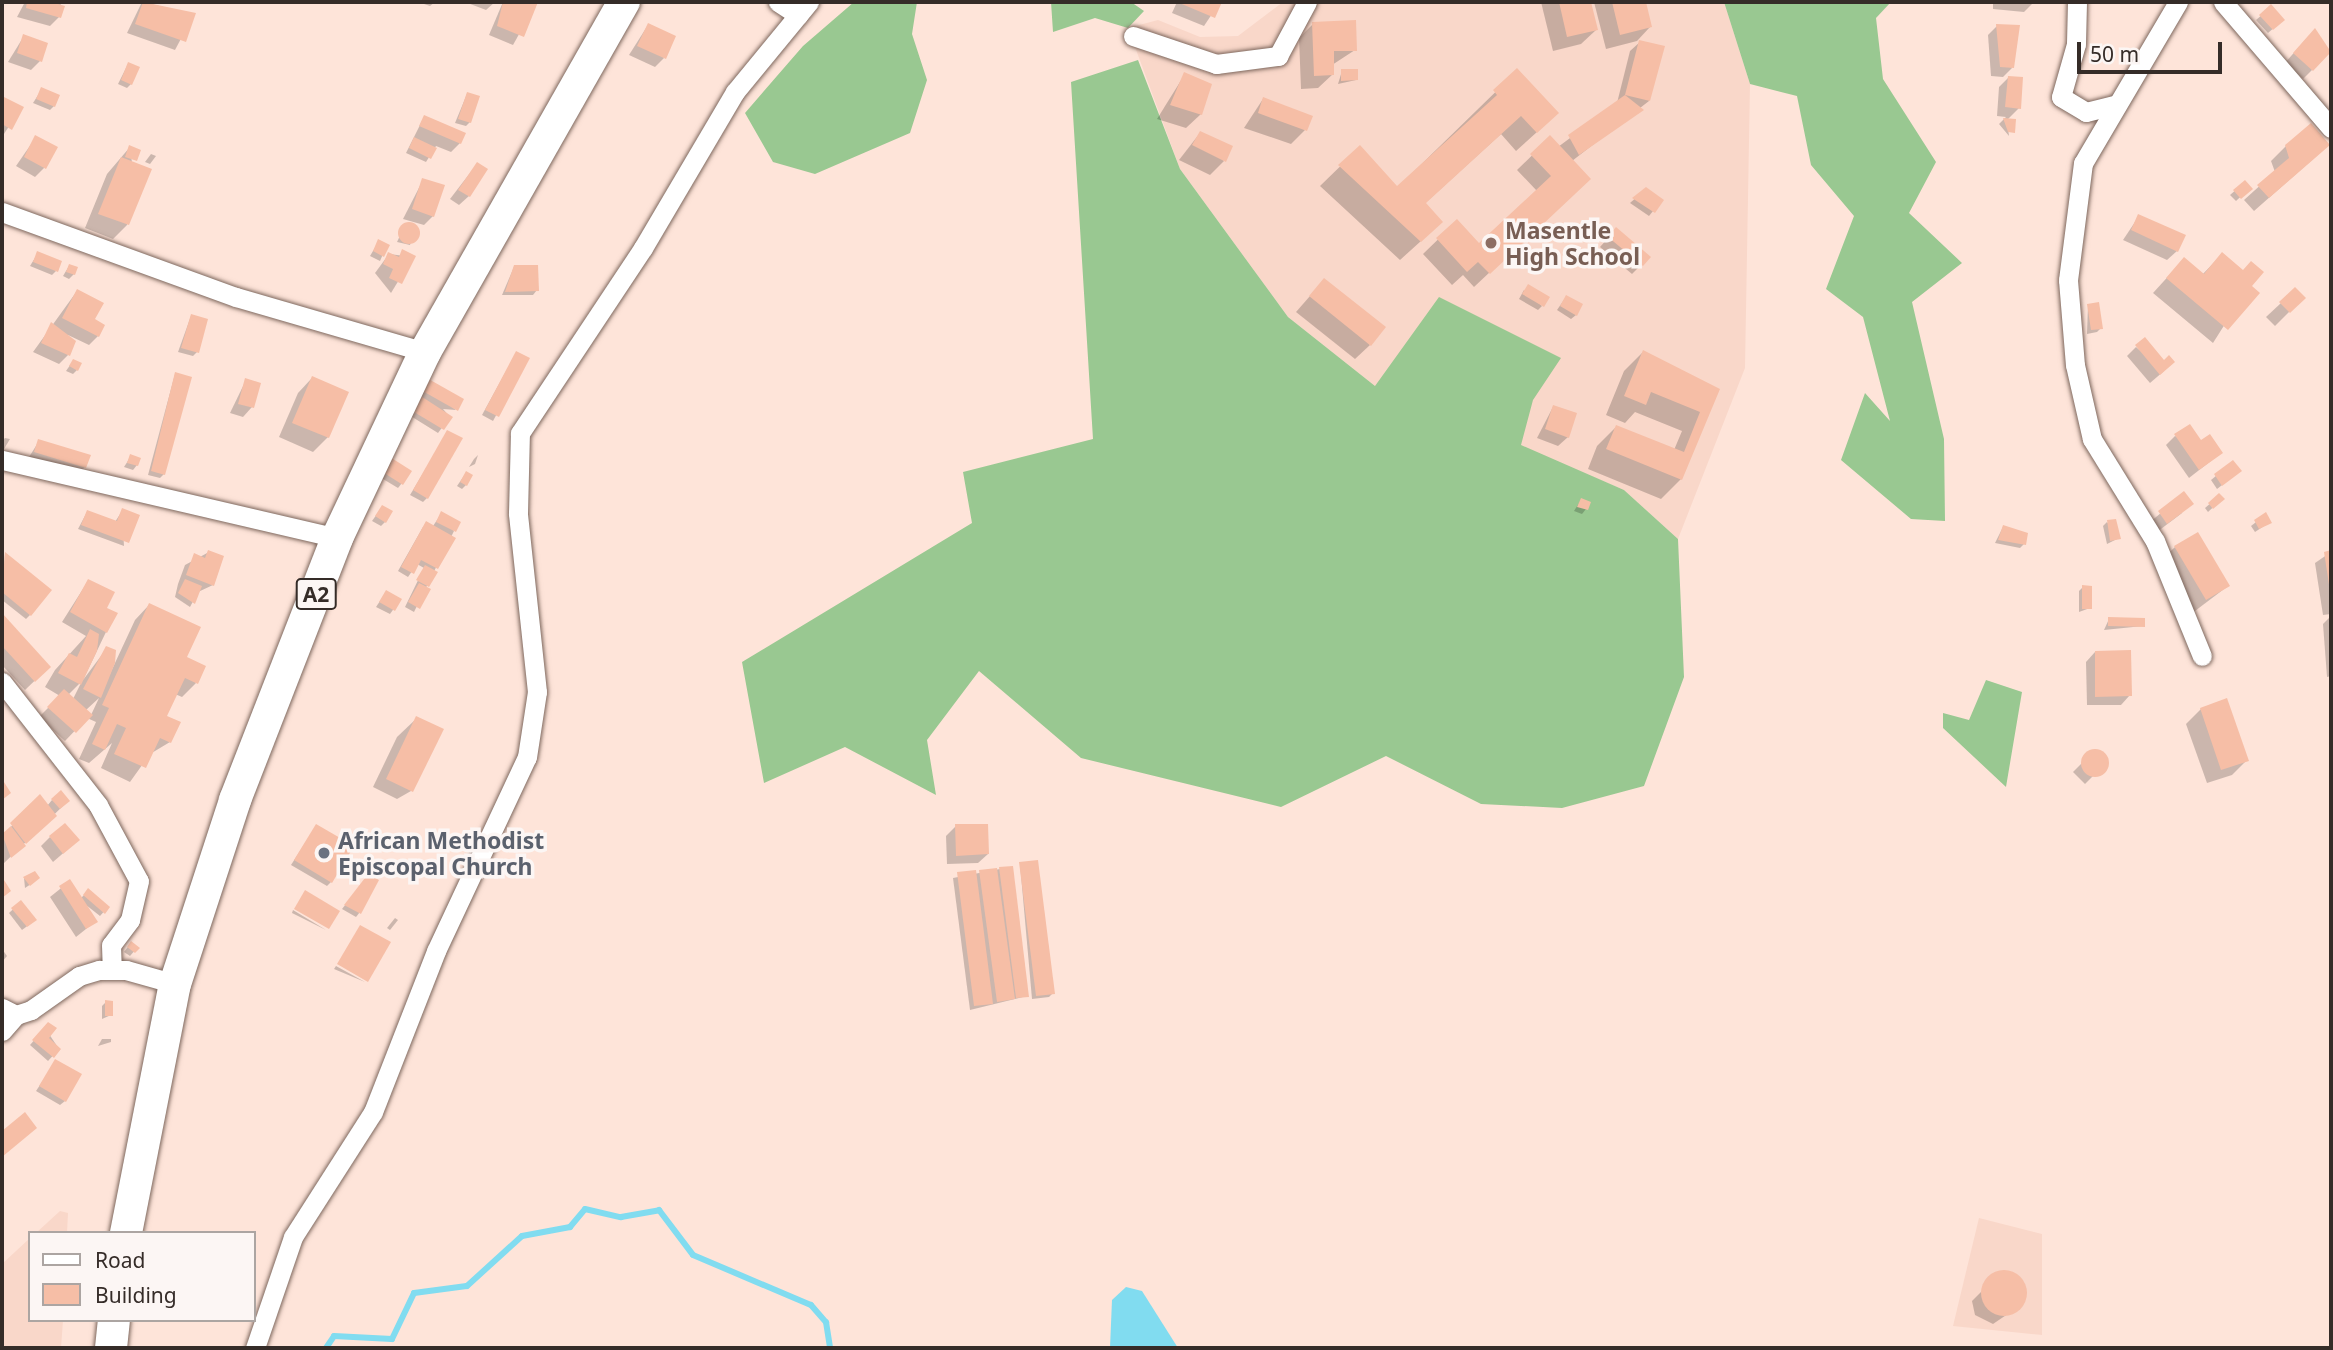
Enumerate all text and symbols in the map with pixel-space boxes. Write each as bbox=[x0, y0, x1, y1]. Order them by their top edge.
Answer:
scale bar bbox=[2081, 28, 2226, 72]
text: 50 m bbox=[2090, 40, 2139, 68]
place label: Masentle High School bbox=[1505, 216, 1640, 270]
marker: Masentle High School bbox=[1483, 235, 1499, 251]
road number: A2 bbox=[295, 576, 337, 612]
place label: African Methodist Episcopal Church bbox=[338, 826, 544, 880]
marker: African Methodist Episcopal Church bbox=[316, 845, 332, 861]
legend bbox=[28, 1231, 256, 1322]
text: Road bbox=[95, 1246, 145, 1274]
text: Building bbox=[95, 1281, 177, 1309]

